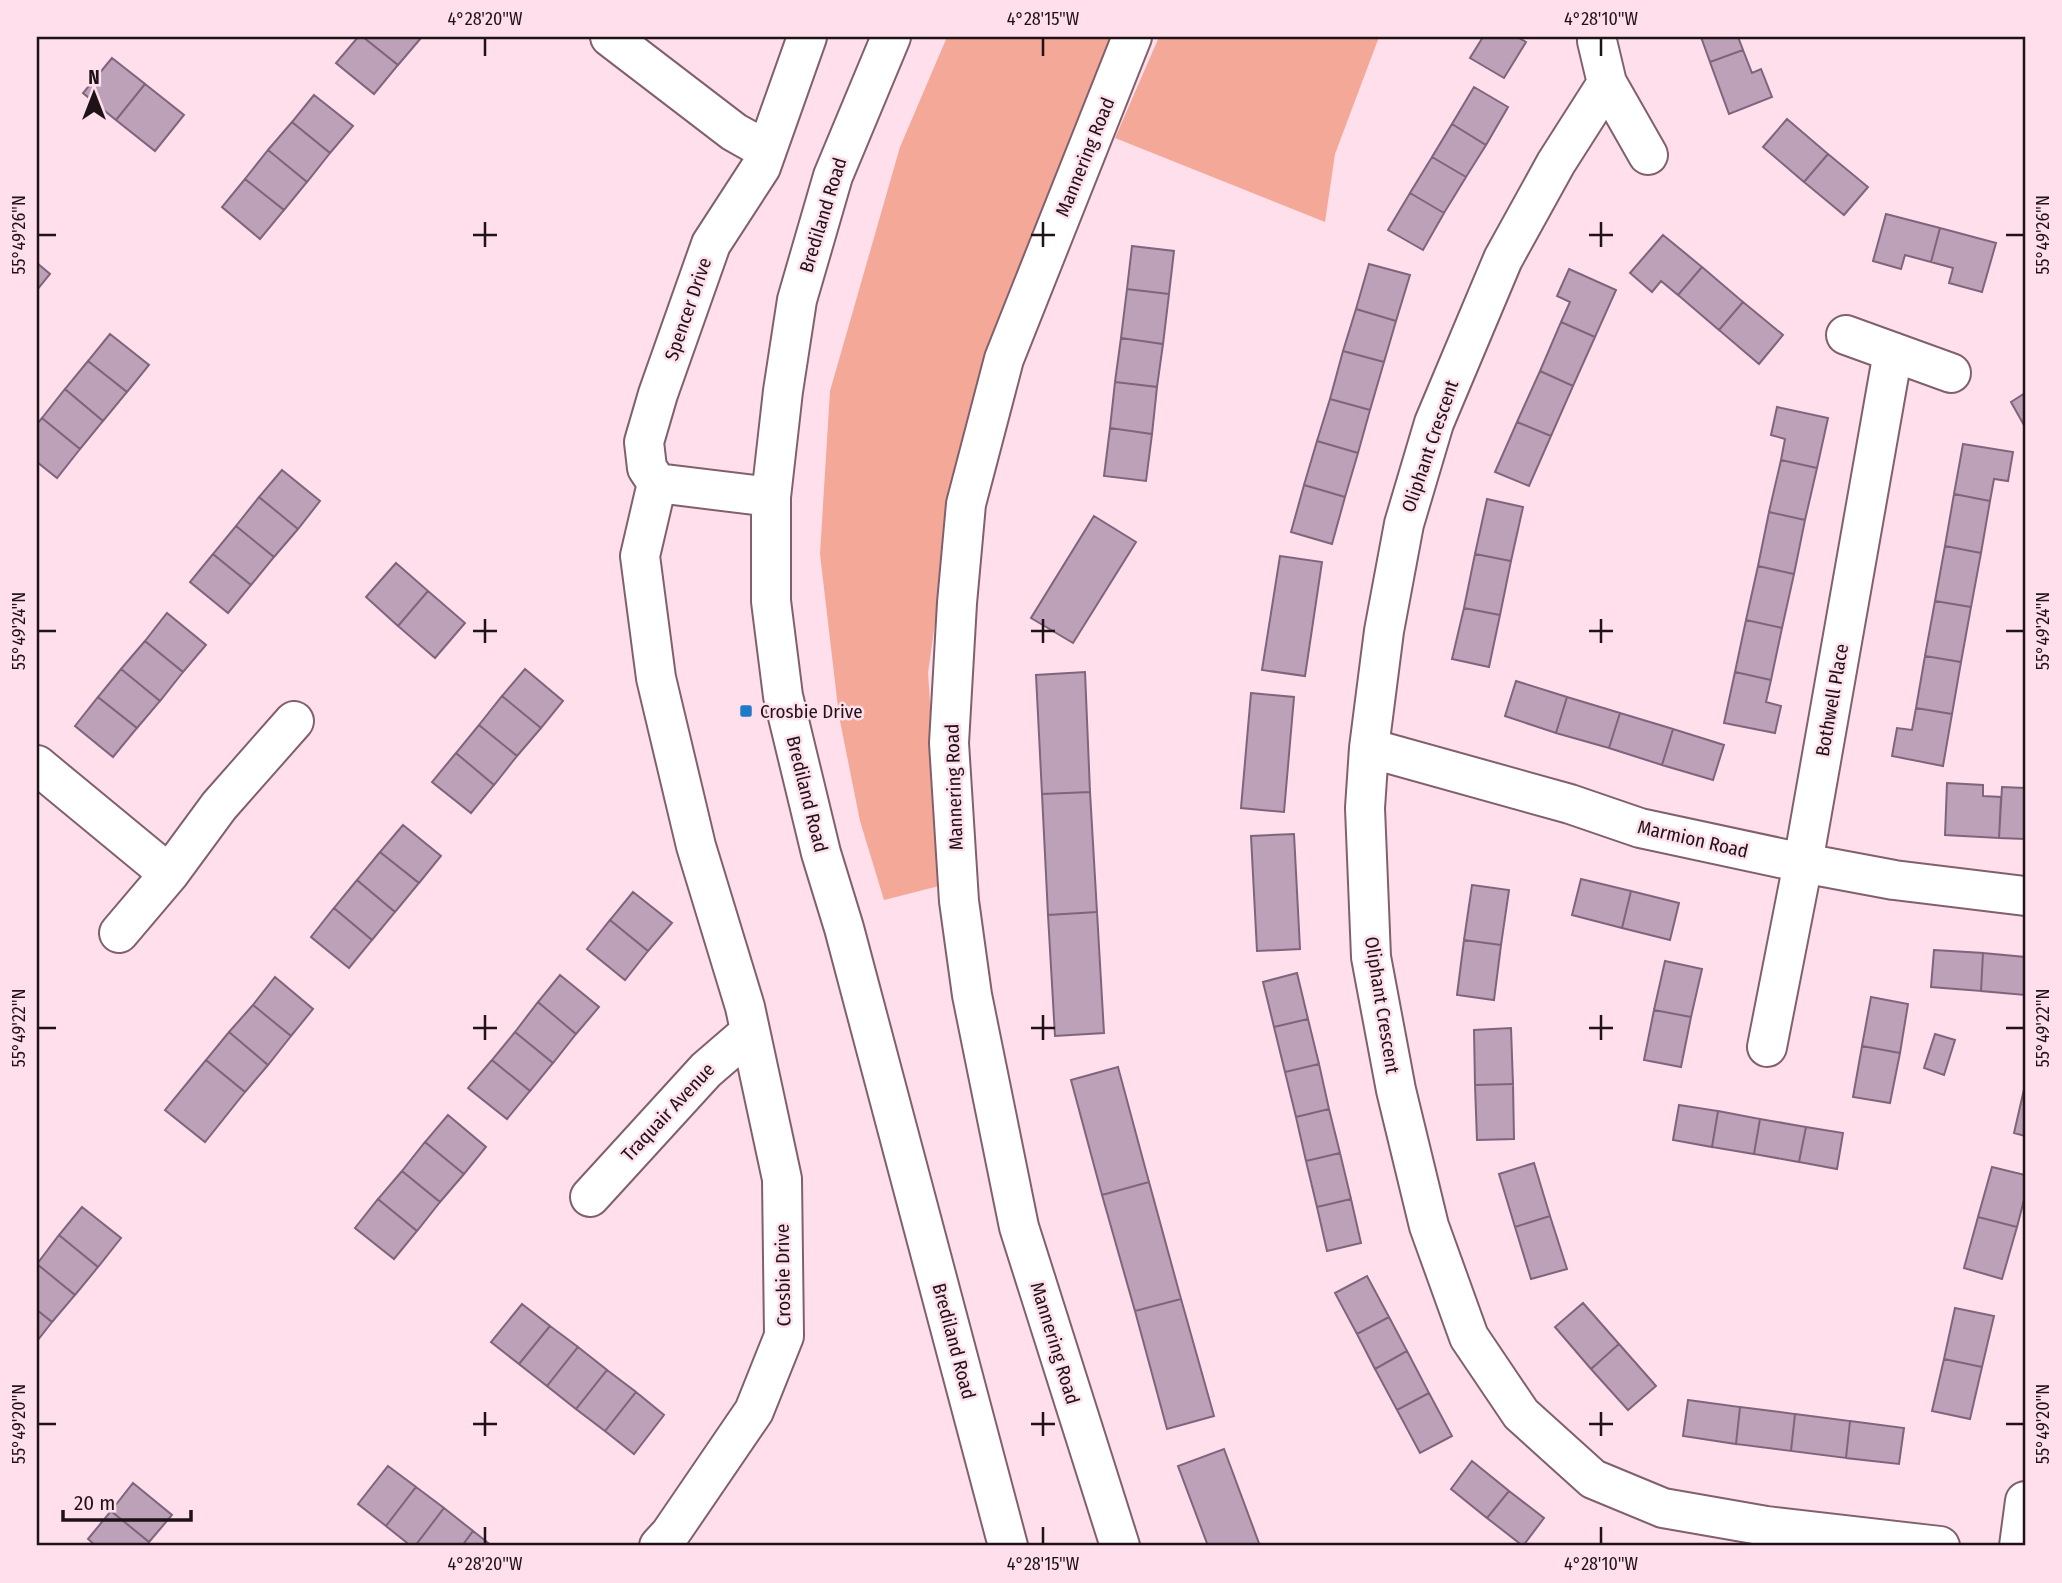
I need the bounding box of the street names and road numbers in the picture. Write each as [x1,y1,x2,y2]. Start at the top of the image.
street label: Mannering Road [1051,94,1119,220]
street label: Brediland Road [795,155,851,275]
street label: Spencer Drive [660,254,716,364]
street label: Oliphant Crescent [1397,376,1464,515]
street label: Bothwell Place [1811,642,1853,758]
street label: Mannering Road [940,723,968,851]
street label: Brediland Road [781,733,833,855]
street label: Marmion Road [1635,815,1751,863]
street label: Oliphant Crescent [1360,935,1404,1076]
street label: Traquair Avenue [617,1058,719,1166]
street label: Crosbie Drive [771,1224,795,1326]
street label: Mannering Road [1026,1279,1084,1407]
street label: Brediland Road [927,1280,981,1402]

